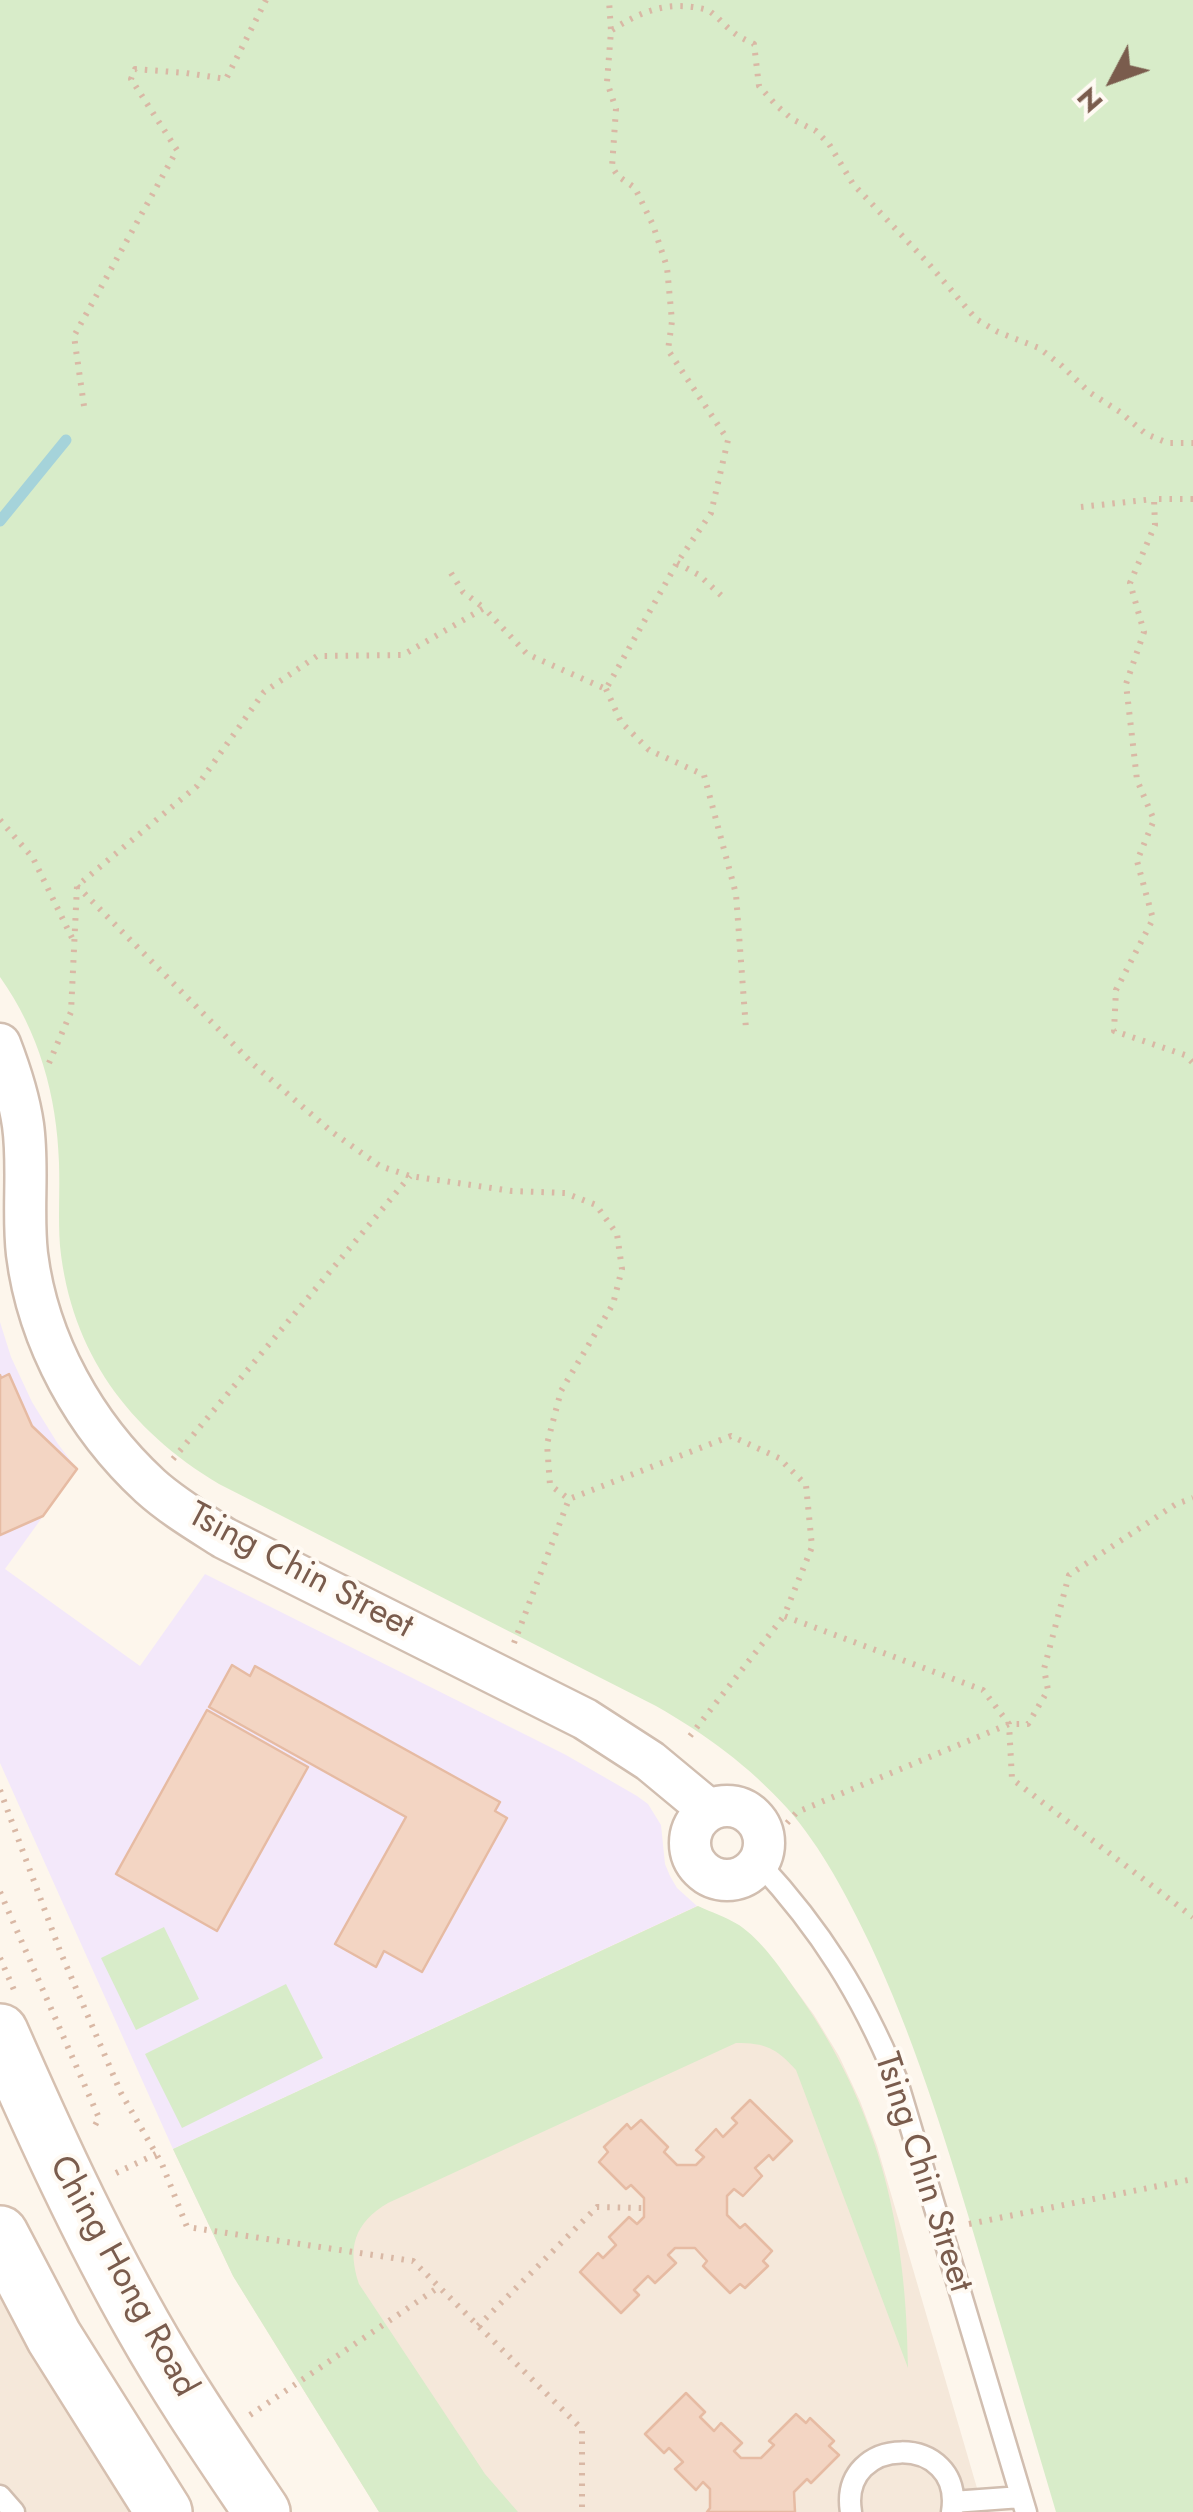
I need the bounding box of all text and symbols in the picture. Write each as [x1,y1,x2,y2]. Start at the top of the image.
north arrow [1063,30,1163,130]
text: N [1067,78,1113,122]
street label: Tsing Chin Street [180,1495,420,1649]
street label: Tsing Chin Street [864,2048,980,2298]
street label: Ching Hong Road [38,2149,206,2405]

